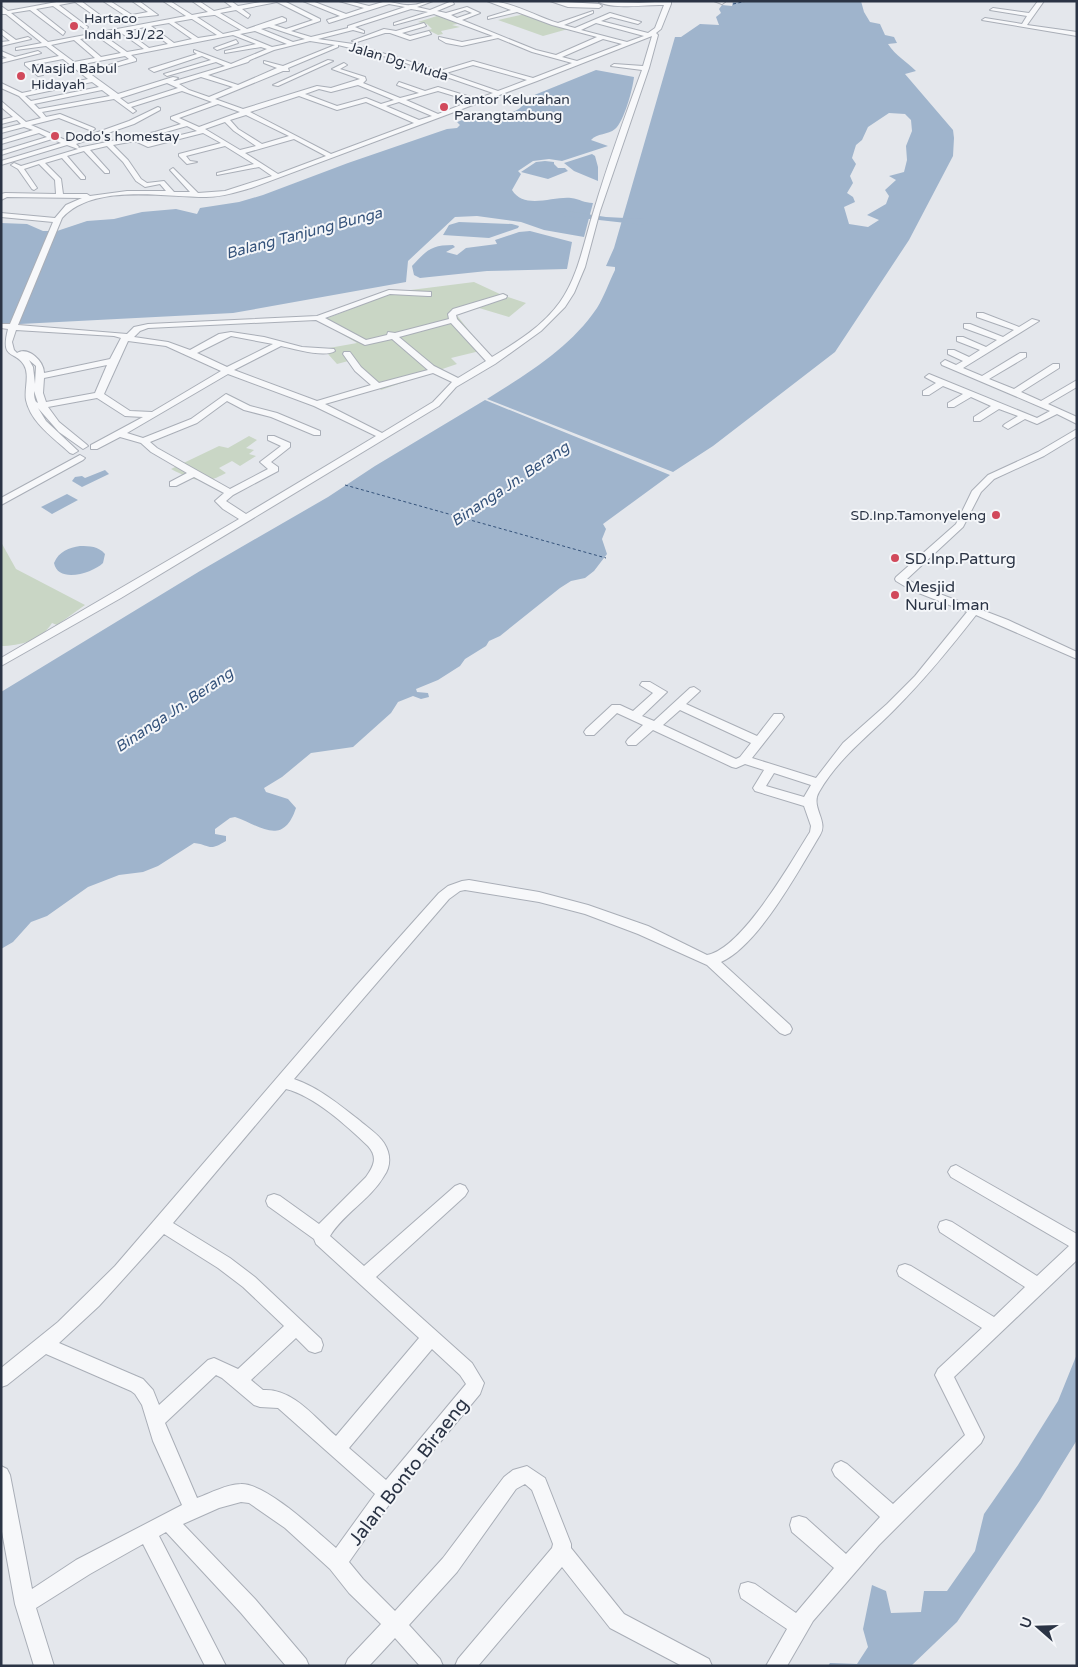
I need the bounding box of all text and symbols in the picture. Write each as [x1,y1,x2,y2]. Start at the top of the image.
place label: Hartaco Indah 3J/22 [84,10,164,43]
marker: Hartaco Indah 3J/22 [68,20,80,32]
street label: Jalan Dg. Muda [347,38,451,85]
place label: Masjid Babul Hidayah [31,60,117,93]
marker: Masjid Babul Hidayah [15,70,27,82]
place label: Kantor Kelurahan Parangtambung [454,91,570,124]
marker: Kantor Kelurahan Parangtambung [438,101,450,113]
place label: Dodo's homestay [65,128,180,145]
marker: Dodo's homestay [49,130,61,142]
water label: Balang Tanjung Bunga [224,203,385,263]
water label: Binanga Jn. Berang [448,437,574,530]
place label: SD.Inp.Tamonyeleng [850,507,986,524]
marker: SD.Inp.Tamonyeleng [990,509,1002,521]
place label: SD.Inp.Patturg [905,549,1016,569]
marker: SD.Inp.Patturg [889,552,901,564]
place label: Mesjid Nurul Iman [905,577,989,615]
marker: Mesjid Nurul Iman [889,589,901,601]
water label: Binanga Jn. Berang [112,663,238,756]
street label: Jalan Bonto Biraeng [344,1394,473,1550]
north arrow [1013,1602,1063,1652]
text: U [1016,1615,1036,1631]

